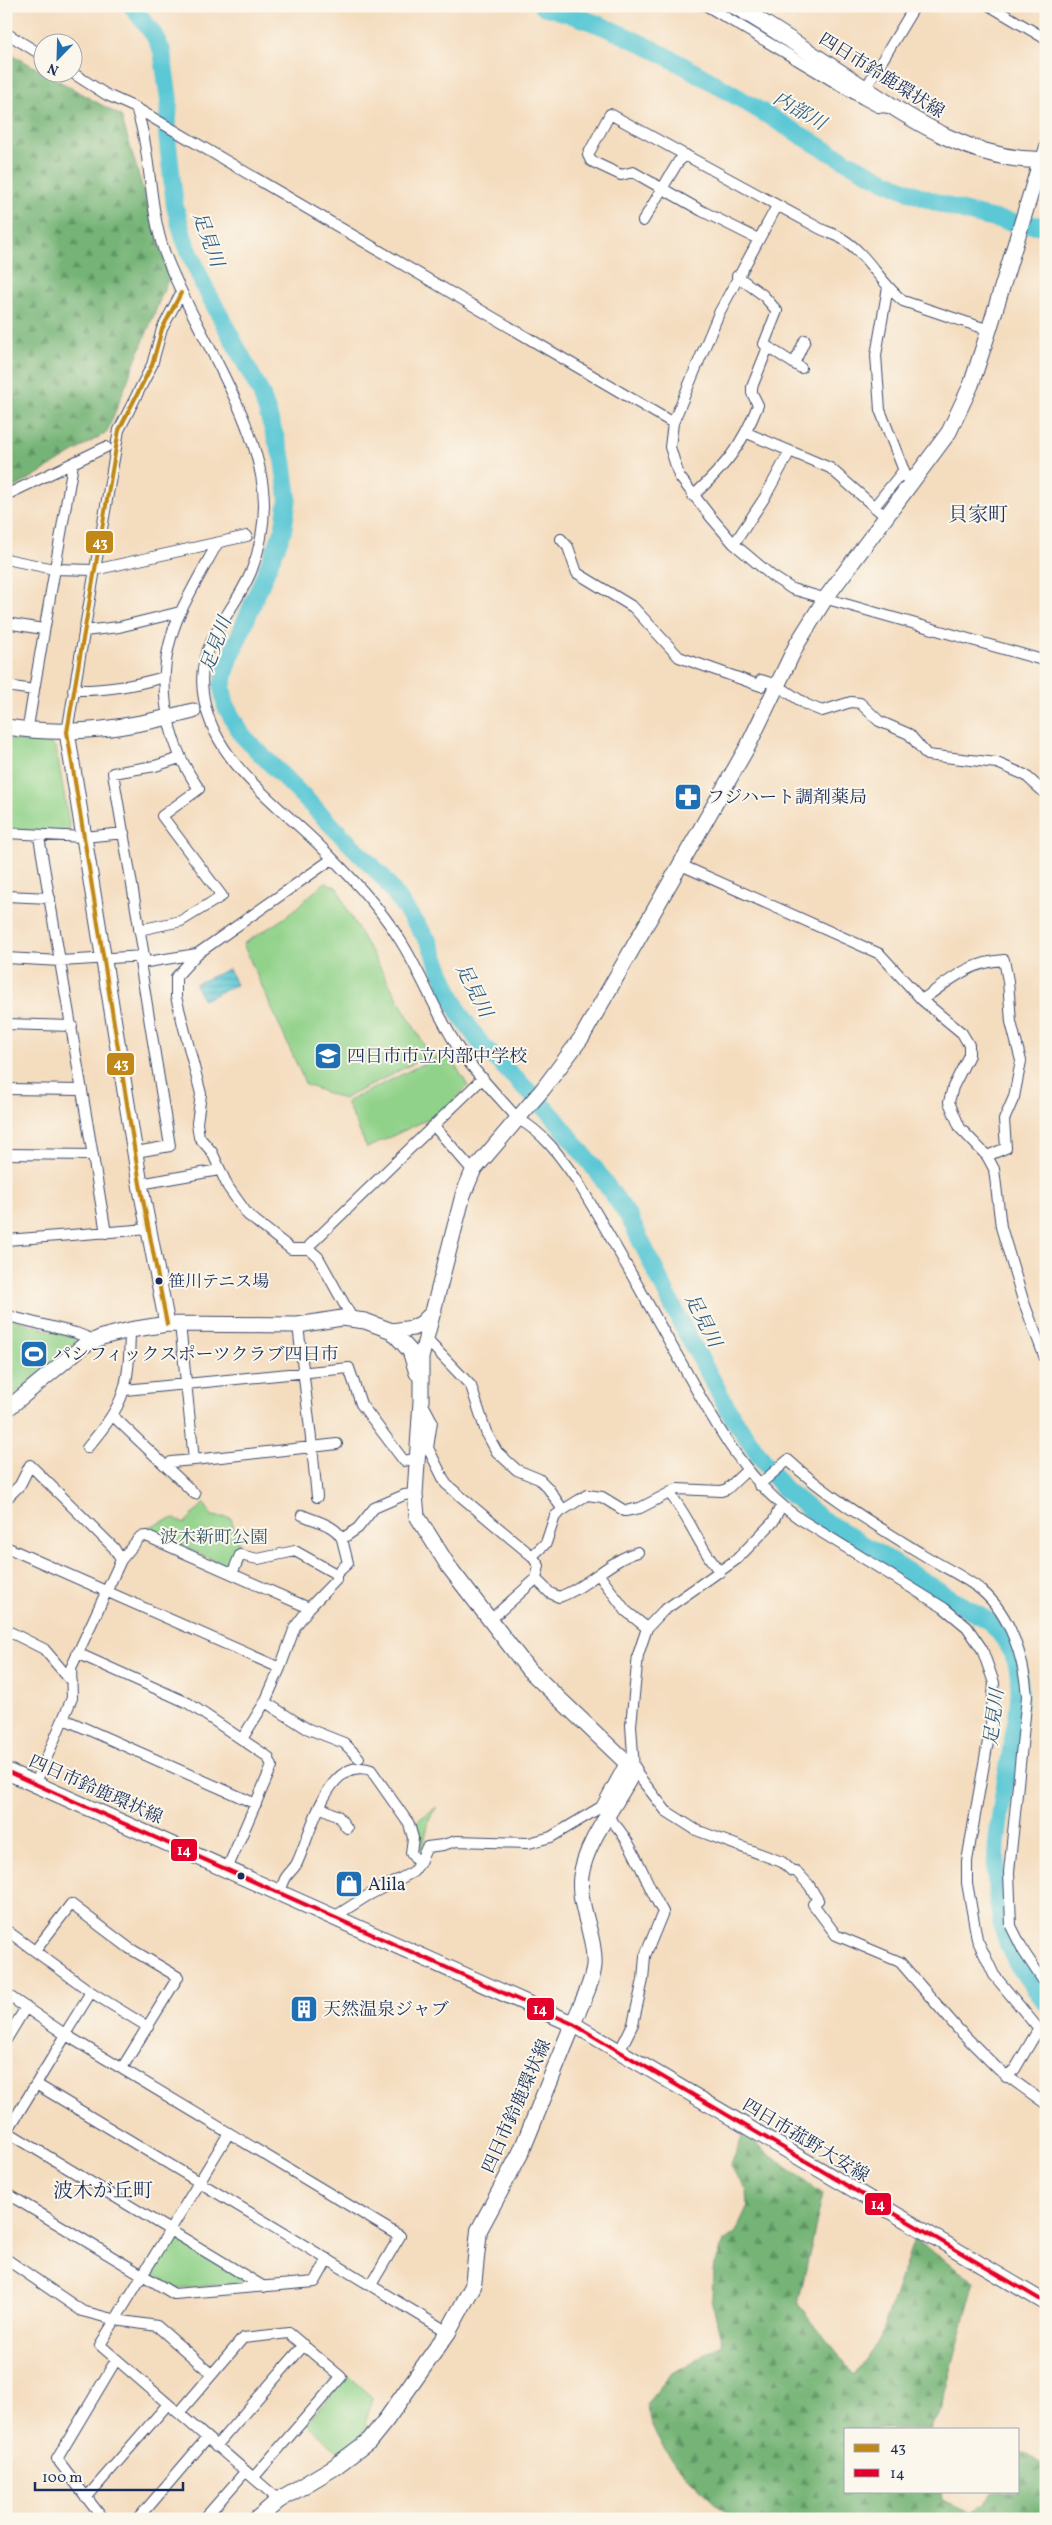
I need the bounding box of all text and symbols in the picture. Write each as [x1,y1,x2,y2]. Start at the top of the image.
street label: 四日市鈴鹿環状線 [814,28,949,125]
north arrow [32,32,82,82]
text: N [45,58,62,79]
water label: 内部川 [768,86,832,138]
water label: 足見川 [185,208,230,273]
district label: 貝家町 [948,502,1008,530]
line badge: 43 [85,530,114,554]
text: 43 [92,534,108,553]
water label: 足見川 [195,612,240,676]
pharmacy icon: フジハート調剤薬局 [673,782,703,812]
place label: フジハート調剤薬局 [707,786,867,811]
water label: 足見川 [449,960,499,1024]
school or university icon: 四日市市立内部中学校 [313,1041,343,1071]
place label: 四日市市立内部中学校 [347,1045,527,1070]
line badge: 43 [106,1052,135,1076]
text: 43 [113,1055,129,1074]
place label: 笹川テニス場 [168,1271,269,1294]
marker: 笹川テニス場 [154,1276,164,1286]
water label: 足見川 [678,1290,728,1354]
sports icon: パシフィックスポーツクラブ四日市 [19,1339,49,1369]
place label: パシフィックスポーツクラブ四日市 [53,1343,338,1368]
park label: 波木新町公園 [160,1526,268,1551]
water label: 足見川 [979,1685,1012,1747]
street label: 四日市鈴鹿環状線 [25,1750,166,1831]
line badge: 14 [170,1838,198,1862]
text: 14 [177,1842,192,1861]
shop icon: Alila [334,1869,364,1899]
unlabelled marker [236,1871,246,1881]
place label: Alila [368,1873,406,1898]
building icon: 天然温泉ジャブ [289,1994,319,2024]
line badge: 14 [526,1997,555,2021]
place label: 天然温泉ジャブ [323,1998,449,2023]
text: 14 [533,2001,548,2020]
street label: 四日市鈴鹿環状線 [477,2036,558,2177]
street label: 四日市菰野大安線 [737,2093,873,2189]
district label: 波木が丘町 [53,2178,153,2206]
line badge: 14 [864,2192,892,2216]
text: 14 [871,2196,886,2215]
legend [844,2428,1020,2492]
text: 43 [890,2438,906,2459]
scale bar [35,2460,182,2492]
text: 14 [890,2464,905,2485]
text: 100 m [42,2468,82,2489]

